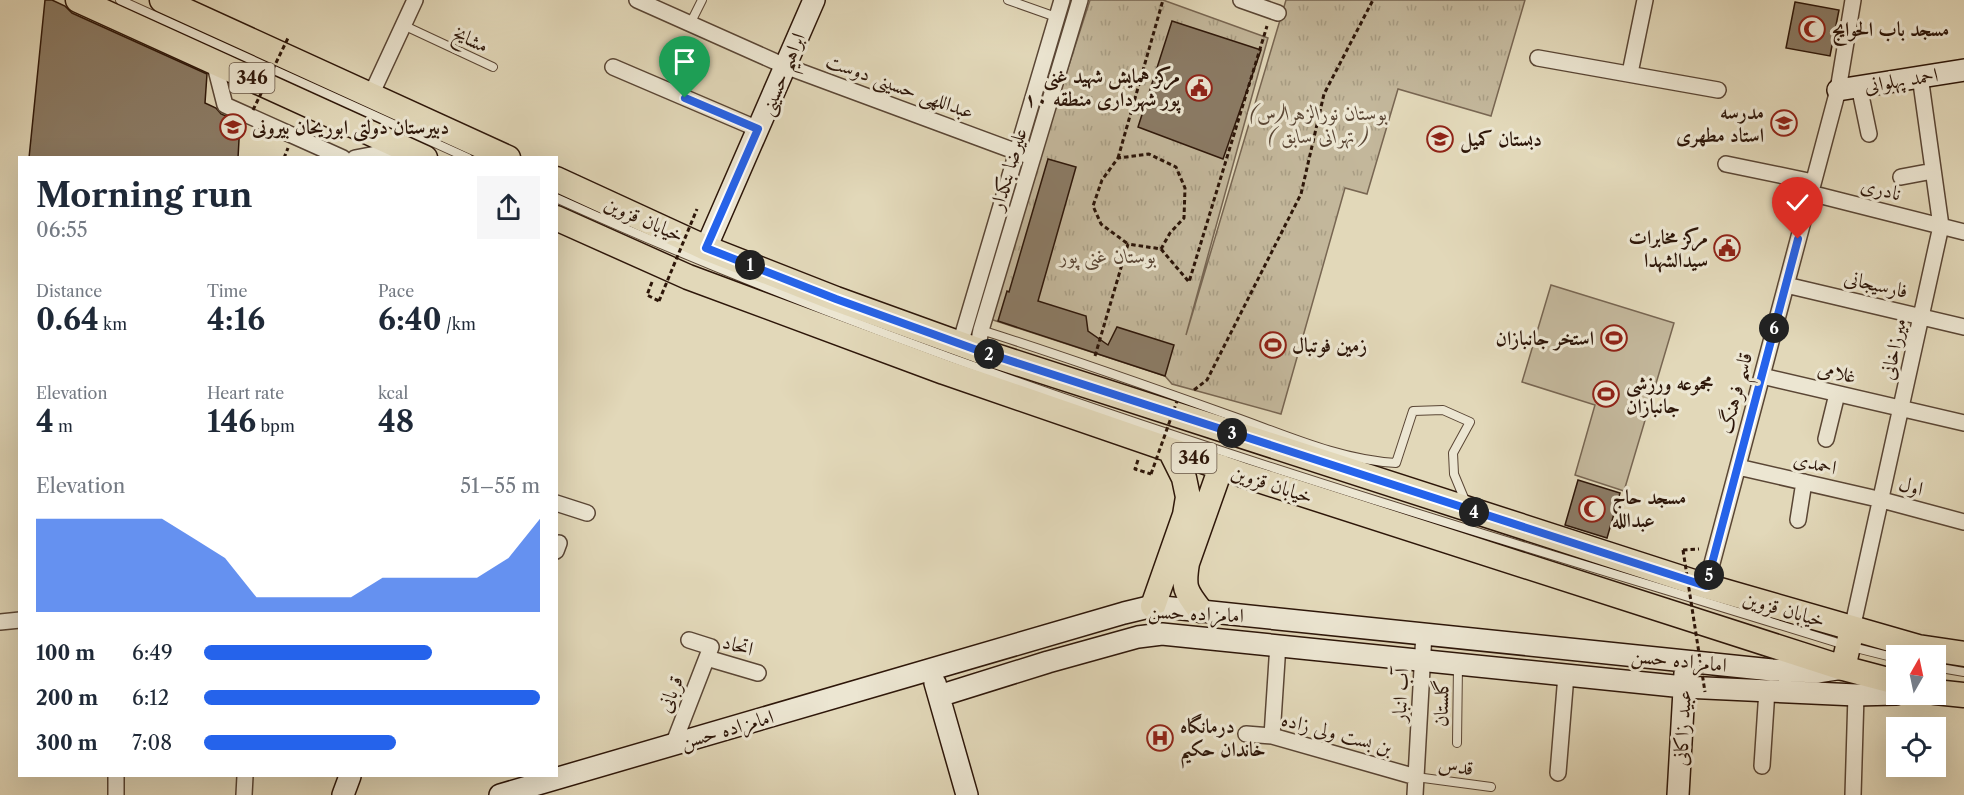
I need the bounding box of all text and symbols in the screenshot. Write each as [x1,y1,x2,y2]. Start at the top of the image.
mosque icon: مسجد باب الحوایج [1797,14,1827,44]
place label: مسجد باب الحوایج [1832,17,1949,46]
street label: مشایخ [447,20,493,62]
street label: ابراهیم حسینی [754,29,818,122]
pin [659,36,710,98]
icon: arrive [668,45,701,78]
street label: عبداللهی حسینی دوست [822,48,977,127]
street label: احمد پهلوانی [1862,62,1940,100]
road number: 346 [230,63,274,93]
place label: مرکز همایش شهید غنی پور شهرداری منطقه ۱۰ [1025,64,1181,114]
public building icon: مرکز همایش شهید غنی پور شهرداری منطقه ۱۰ [1184,73,1214,103]
place label: مدرسه استاد مطهری [1676,100,1764,148]
park label: بوستان نورالزهرا(س) ( تهرانی سابق ) [1249,101,1388,149]
school or university icon: مدرسه استاد مطهری [1769,108,1799,138]
school or university icon: دبیرستان دولتی ابوریحان بیرونی [218,112,248,142]
place label: دبیرستان دولتی ابوریحان بیرونی [251,115,449,142]
school or university icon: دبستان کمیل [1425,124,1455,154]
street label: علیرضا بنکدار [984,125,1032,215]
place label: دبستان کمیل [1460,127,1542,153]
street label: نادری [1858,172,1904,206]
text: Morning run [36,175,252,216]
button: share [477,176,540,239]
pin [1772,177,1823,239]
icon: check [1781,186,1814,219]
street label: خیابان قزوین [600,191,687,248]
text: 06:55 [36,218,88,242]
place label: مرکز مخابرات سیدالشهدا [1628,225,1708,273]
public building icon: مرکز مخابرات سیدالشهدا [1712,233,1742,263]
park label: بوستان غنی پور [1058,244,1157,271]
pin: 1 [735,250,765,280]
text: 1 [746,255,754,275]
street label: فارسیجانی [1842,265,1910,303]
text: Distance [36,281,102,301]
text: Time [207,281,247,301]
text: Pace [378,281,414,301]
text: 0.64 [36,301,99,338]
text: 4:16 [207,301,265,338]
text: 6:40 [378,301,442,338]
pin: 6 [1759,313,1789,343]
text: km [99,314,127,334]
text: /km [442,314,476,334]
street label: میرزاخانی [1875,316,1911,382]
text: 6 [1769,318,1779,338]
sports icon: استخر جانبازان [1599,323,1629,353]
place label: استخر جانبازان [1495,326,1594,351]
sports icon: زمین فوتبال [1258,330,1288,360]
place label: زمین فوتبال [1292,333,1367,358]
pin: 2 [974,339,1004,369]
text: 2 [984,344,994,364]
street label: قاسم فرهنگ [1712,349,1765,438]
street label: غلامی [1815,356,1859,388]
place label: مجموعه ورزشی جانبازان [1626,371,1713,418]
sports icon: مجموعه ورزشی جانبازان [1591,379,1621,409]
text: Elevation [36,383,107,403]
text: Heart rate [207,383,284,403]
text: kcal [378,383,408,403]
text: 4 [36,403,54,440]
text: 146 [207,403,256,440]
text: 48 [378,403,414,440]
text: m [54,416,73,436]
text: bpm [256,416,295,436]
pin: 3 [1217,418,1247,448]
text: 3 [1227,423,1237,443]
road number: 346 [1172,443,1216,473]
street label: احمدی [1791,446,1839,480]
street label: خیابان قزوین [1228,460,1316,509]
street label: اول [1896,471,1926,501]
text: Elevation [36,474,125,498]
text: 51–55 m [460,474,540,498]
place label: مسجد حاج عبدالله [1612,485,1686,532]
mosque icon: مسجد حاج عبدالله [1577,494,1607,524]
pin: 4 [1459,497,1489,527]
text: 4 [1469,502,1479,522]
pin: 5 [1694,560,1724,590]
text: 5 [1705,565,1713,585]
street label: خیابان قزوین [1740,586,1828,633]
street label: امامزاده حسن [1147,599,1245,629]
street label: اتحاد [720,629,756,661]
text: 100 m [36,641,95,665]
text: 6:49 [132,641,173,665]
street label: امامزاده حسن [1630,643,1728,679]
north arrow [1886,645,1946,705]
map controls [1886,645,1946,777]
street label: آب انبار [1387,665,1415,725]
street label: قربانی [652,672,689,716]
street label: گلستان [1429,679,1453,727]
text: 200 m [36,686,98,710]
text: 6:12 [132,686,169,710]
street label: عبید زاکانی [1668,689,1696,767]
street label: امامزاده حسن [678,704,777,756]
street label: بن بست ولی زاده [1279,707,1395,759]
place label: درمانگاه خاندان حکیم [1180,713,1266,769]
button: locate [1886,717,1946,777]
hospital icon: درمانگاه خاندان حکیم [1145,723,1175,753]
text: 300 m [36,731,98,755]
text: 7:08 [132,731,172,755]
street label: قدس [1437,752,1475,780]

